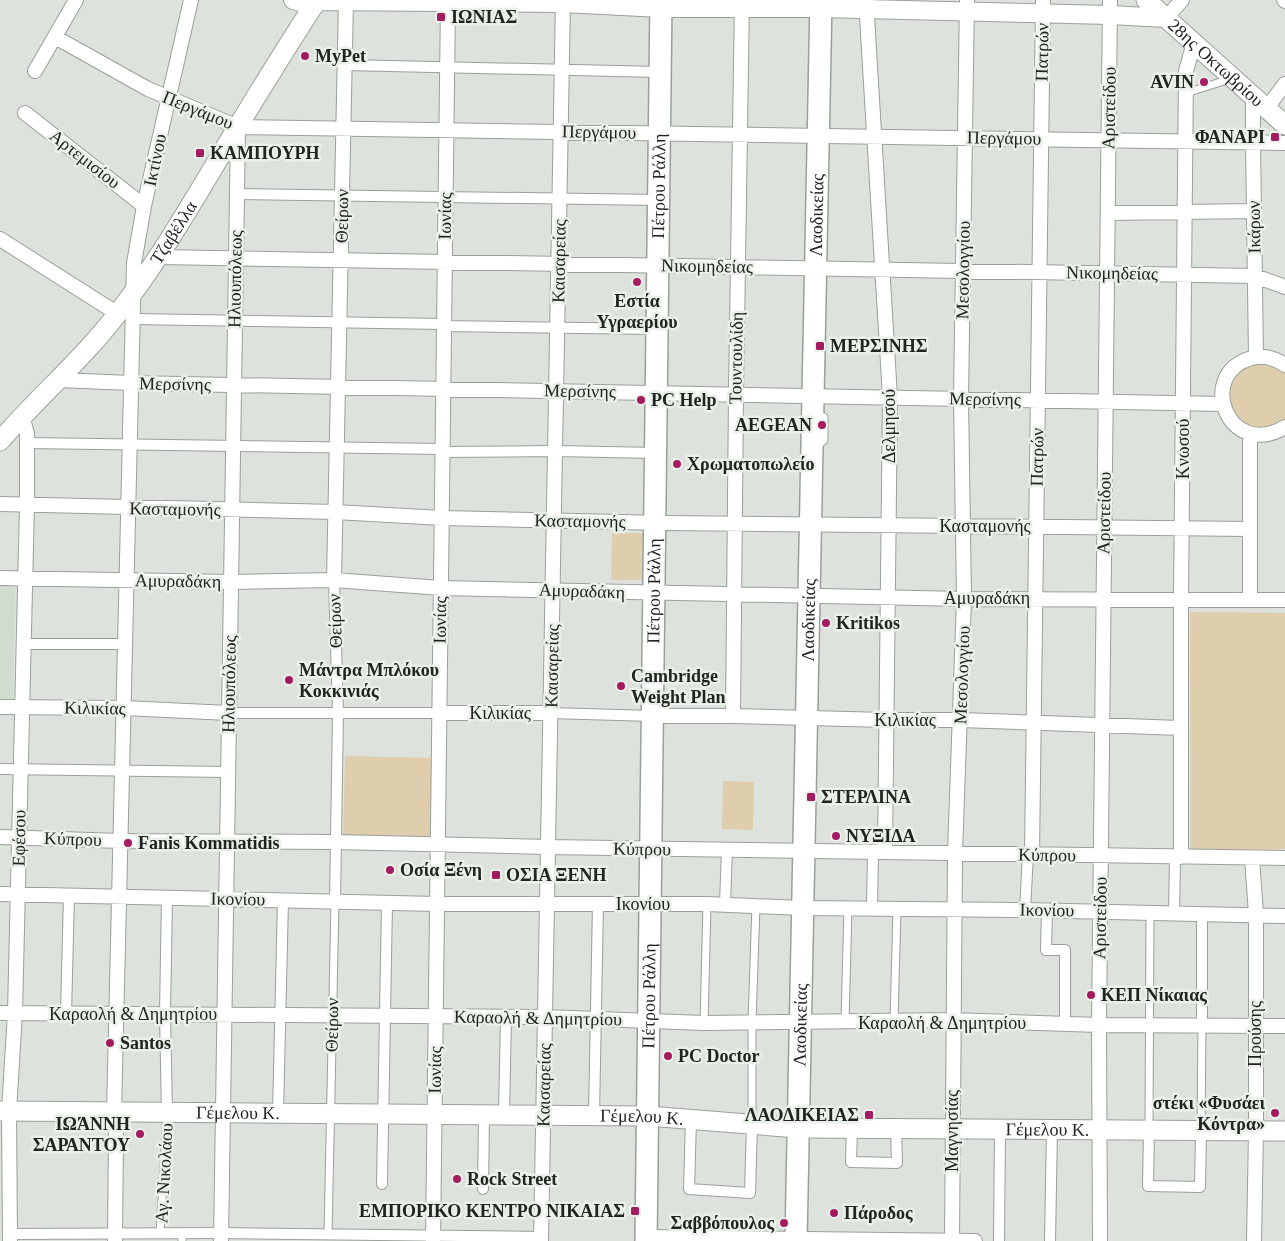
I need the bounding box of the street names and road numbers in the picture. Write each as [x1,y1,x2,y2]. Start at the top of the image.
street label: 28ης Οκτωβρίου [1164,15,1268,111]
street label: Πατρών [1031,23,1053,81]
street label: Αριστείδου [1098,66,1120,149]
street label: Περγάμου [160,87,236,133]
street label: Περγάμου [562,121,636,143]
street label: Αρτεμισίου [46,125,124,193]
street label: Περγάμου [967,127,1041,149]
street label: Ικτίνου [140,132,170,188]
street label: Πέτρου Ράλλη [648,133,669,239]
street label: Λαοδικείας [806,174,827,257]
street label: Θείρων [332,189,352,243]
street label: Ιωνίας [435,192,455,240]
street label: Τζαβέλλα [146,197,201,268]
street label: Ικάρων [1244,200,1264,254]
street label: Καισαρείας [548,219,570,303]
street label: Μεσολογγίου [952,220,974,320]
street label: Ηλιουπόλεως [224,230,246,328]
street label: Νικομηδείας [661,255,753,277]
street label: Νικομηδείας [1066,262,1158,284]
street label: Τουντουλίδη [725,312,747,404]
street label: Μερσίνης [139,373,211,395]
street label: Μερσίνης [544,380,616,402]
street label: Μερσίνης [949,388,1021,410]
street label: Δελμησού [879,389,899,463]
street label: Κνωσού [1173,419,1193,479]
street label: Πατρών [1026,428,1048,486]
street label: Αριστείδου [1093,471,1115,554]
street label: Κασταμονής [129,498,221,520]
street label: Κασταμονής [534,510,626,532]
street label: Κασταμονής [939,516,1031,536]
street label: Πέτρου Ράλλη [643,538,664,644]
street label: Αμυραδάκη [135,570,221,592]
street label: Λαοδικείας [798,578,819,662]
street label: Αμυραδάκη [538,579,626,603]
street label: Αμυραδάκη [944,588,1030,608]
street label: Θείρων [324,593,346,649]
street label: Ιωνίας [430,596,450,644]
street label: Καισαρείας [541,624,563,708]
street label: Μεσολογγίου [950,625,974,725]
street label: Ηλιουπόλεως [218,635,240,733]
street label: Κιλικίας [64,697,126,719]
street label: Κιλικίας [469,703,531,723]
street label: Κιλικίας [874,710,936,730]
street label: Εφέσου [9,809,29,866]
street label: Κύπρου [44,828,102,850]
street label: Κύπρου [613,838,671,860]
street label: Κύπρου [1018,844,1076,866]
street label: Αριστείδου [1089,876,1111,959]
street label: Ικονίου [211,889,266,909]
street label: Ικονίου [616,894,670,914]
street label: Ικονίου [1020,900,1075,920]
street label: Πέτρου Ράλλη [638,943,660,1049]
street label: Λαοδικείας [790,983,811,1067]
street label: Θείρων [322,998,342,1052]
street label: Προύσης [1245,1001,1265,1067]
street label: Καραολή & Δημητρίου [49,1004,217,1024]
street label: Καραολή & Δημητρίου [454,1007,622,1029]
street label: Καραολή & Δημητρίου [858,1013,1026,1033]
street label: Καισαρείας [533,1043,555,1127]
street label: Ιωνίας [425,1046,445,1094]
street label: Μαγνησίας [942,1090,962,1172]
street label: Γέμελου Κ. [196,1103,280,1123]
street label: Γέμελου Κ. [600,1106,685,1129]
street label: Γέμελου Κ. [1006,1119,1089,1140]
street label: Αγ. Νικολάου [151,1122,177,1224]

